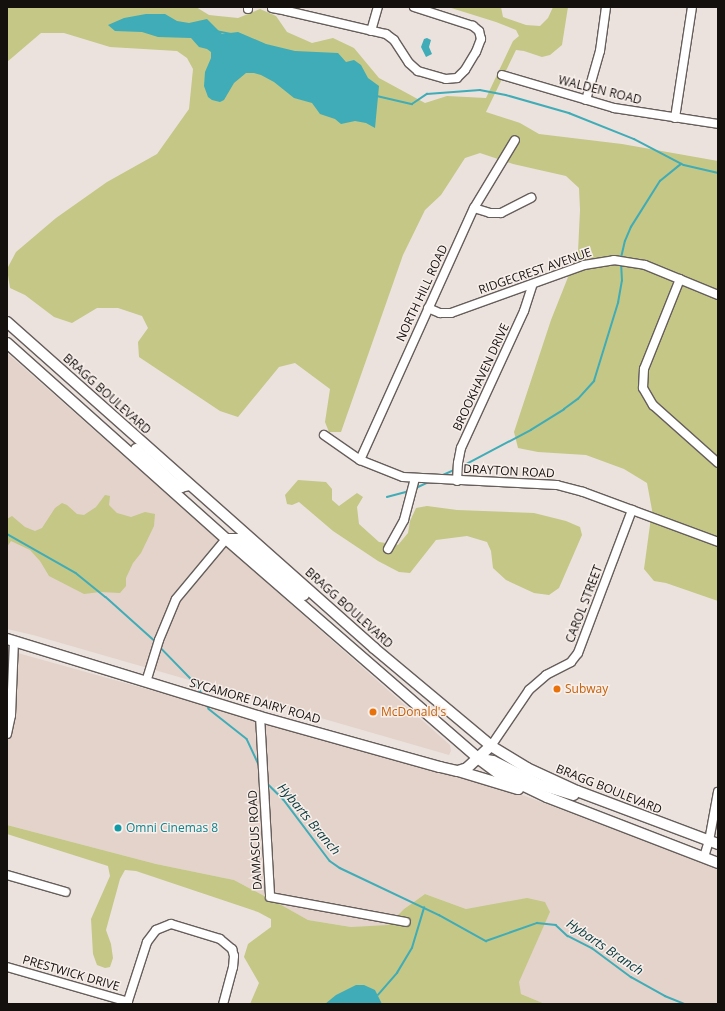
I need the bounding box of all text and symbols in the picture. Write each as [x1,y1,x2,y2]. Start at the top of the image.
street label: WALDEN ROAD [557,73,643,107]
street label: NORTH HILL ROAD [393,242,451,344]
street label: RIDGECREST AVENUE [477,245,593,297]
street label: BROOKHAVEN DRIVE [450,321,512,433]
street label: BRAGG BOULEVARD [60,351,154,437]
street label: DRAYTON ROAD [463,461,555,481]
street label: CAROL STREET [563,563,605,645]
street label: BRAGG BOULEVARD [302,565,396,651]
street label: SYCAMORE DAIRY ROAD [188,675,322,727]
place label: Subway [565,682,608,696]
marker: Subway [552,684,562,694]
place label: McDonald's [381,705,446,719]
marker: McDonald's [368,707,378,717]
street label: BRAGG BOULEVARD [554,761,664,817]
water label: Hybarts Branch [274,780,344,858]
street label: DAMASCUS ROAD [245,790,265,890]
place label: Omni Cinemas 8 [126,821,218,835]
marker: Omni Cinemas 8 [113,823,123,833]
water label: Hybarts Branch [564,916,646,978]
street label: PRESTWICK DRIVE [21,952,121,994]

